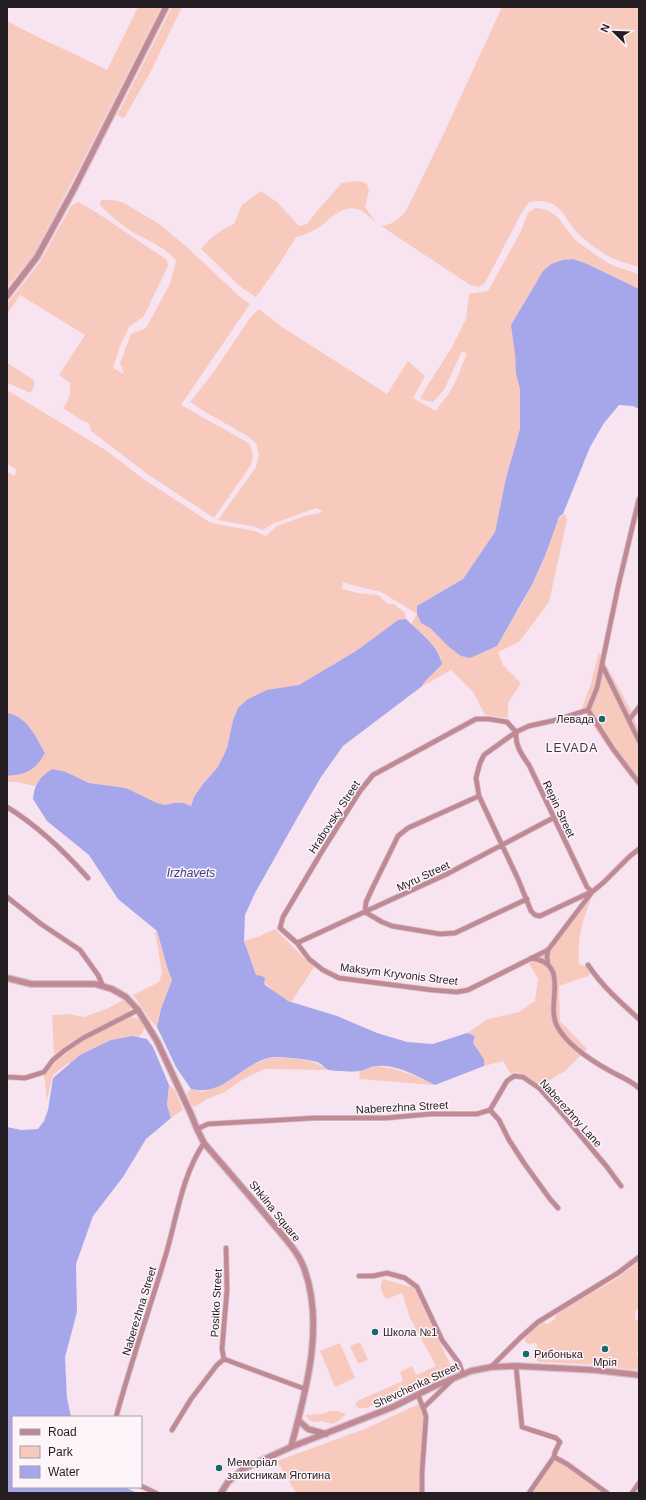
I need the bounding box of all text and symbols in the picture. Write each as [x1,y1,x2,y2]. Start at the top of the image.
north arrow [594,12,634,52]
text: N [598,22,612,34]
place label: Левада [556,713,595,725]
marker: Левада [597,714,607,724]
district label: LEVADA [546,741,598,755]
street label: Hrabovsky Street [306,778,362,856]
street label: Repin Street [541,779,577,839]
street label: Myru Street [395,859,451,893]
water label: Irzhavets [167,866,215,880]
street label: Maksym Kryvonis Street [339,961,459,987]
street label: Naberezhny Lane [537,1077,605,1149]
street label: Naberezhna Street [356,1099,448,1115]
street label: Shkilna Square [247,1178,303,1244]
street label: Naberezhna Street [120,1265,158,1357]
street label: Positko Street [208,1268,224,1338]
place label: Школа №1 [383,1326,437,1338]
marker: Школа №1 [370,1327,380,1337]
marker: Мрія [600,1344,610,1354]
place label: Рибонька [534,1348,584,1360]
marker: Рибонька [521,1349,531,1359]
place label: Мрія [593,1356,617,1368]
street label: Shevchenka Street [371,1360,461,1410]
legend [12,1416,142,1488]
text: Road [48,1425,77,1439]
text: Park [48,1445,74,1459]
place label: Меморіал захисникам Яготина [227,1456,331,1481]
marker: Меморіал захисникам Яготина [214,1463,224,1473]
text: Water [48,1465,80,1479]

